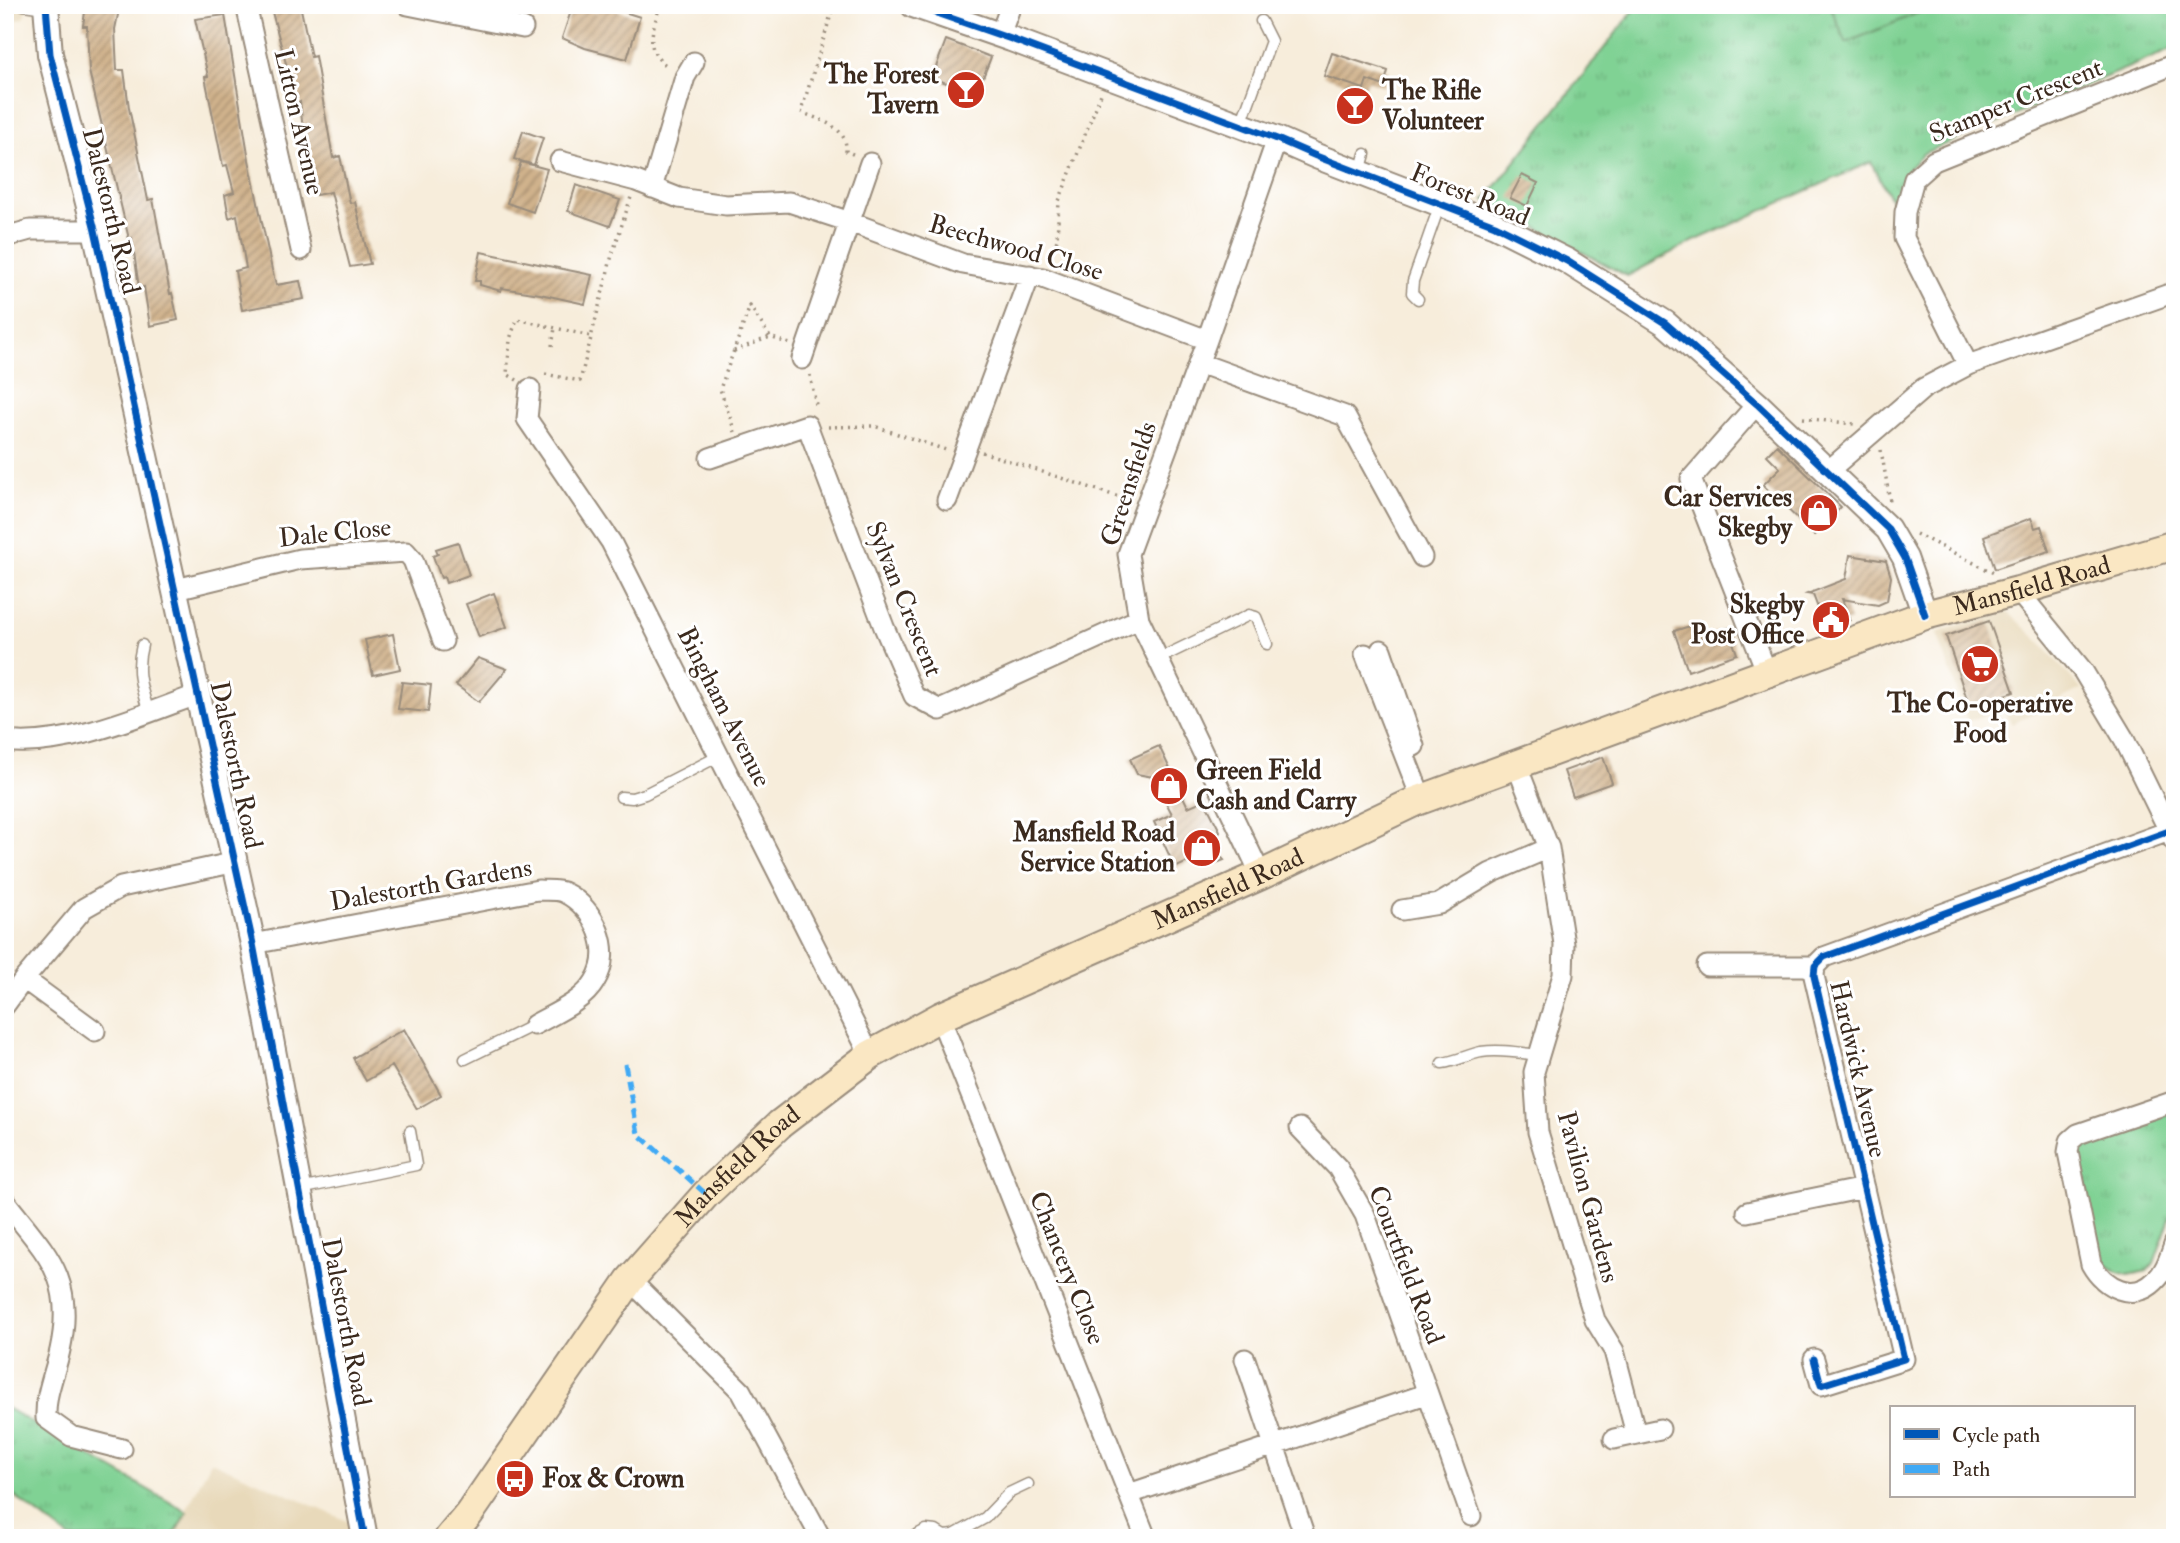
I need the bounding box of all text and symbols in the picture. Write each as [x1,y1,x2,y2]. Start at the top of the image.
street label: Litton Avenue [267,46,331,198]
street label: Stamper Crescent [1925,52,2108,151]
place label: The Forest Tavern [823,59,940,121]
bar icon: The Forest Tavern [945,69,987,111]
place label: The Rifle Volunteer [1381,75,1484,137]
bar icon: The Rifle Volunteer [1334,85,1376,127]
street label: Dalestorth Road [75,124,147,298]
street label: Forest Road [1406,157,1535,233]
street label: Beechwood Close [925,208,1107,288]
street label: Greensfields [1094,418,1164,550]
place label: Car Services Skegby [1664,482,1794,545]
shop icon: Car Services Skegby [1798,492,1840,534]
street label: Dale Close [277,511,393,555]
street label: Sylvan Crescent [858,517,950,681]
street label: Mansfield Road [1949,549,2114,623]
place label: Skegby Post Office [1691,589,1806,651]
public building icon: Skegby Post Office [1810,599,1852,641]
street label: Bingham Avenue [670,622,778,792]
supermarket icon: The Co-operative Food [1959,643,2001,685]
street label: Dalestorth Road [203,678,269,852]
place label: The Co-operative Food [1886,688,2073,750]
place label: Green Field Cash and Carry [1196,755,1358,818]
shop icon: Green Field Cash and Carry [1148,765,1190,807]
place label: Mansfield Road Service Station [1012,817,1176,879]
shop icon: Mansfield Road Service Station [1181,827,1223,869]
street label: Mansfield Road [1147,841,1309,937]
street label: Dalestorth Gardens [328,851,534,918]
street label: Hardwick Avenue [1822,977,1894,1161]
street label: Mansfield Road [668,1098,807,1234]
street label: Pavilion Gardens [1550,1108,1626,1286]
street label: Courtfield Road [1361,1181,1451,1349]
street label: Chancery Close [1022,1187,1112,1349]
street label: Dalestorth Road [314,1235,378,1409]
legend [1890,1406,2134,1498]
text: Cycle path [1952,1422,2040,1449]
text: Path [1952,1456,1990,1483]
bus stop icon: Fox & Crown [494,1458,536,1500]
place label: Fox & Crown [542,1463,685,1495]

